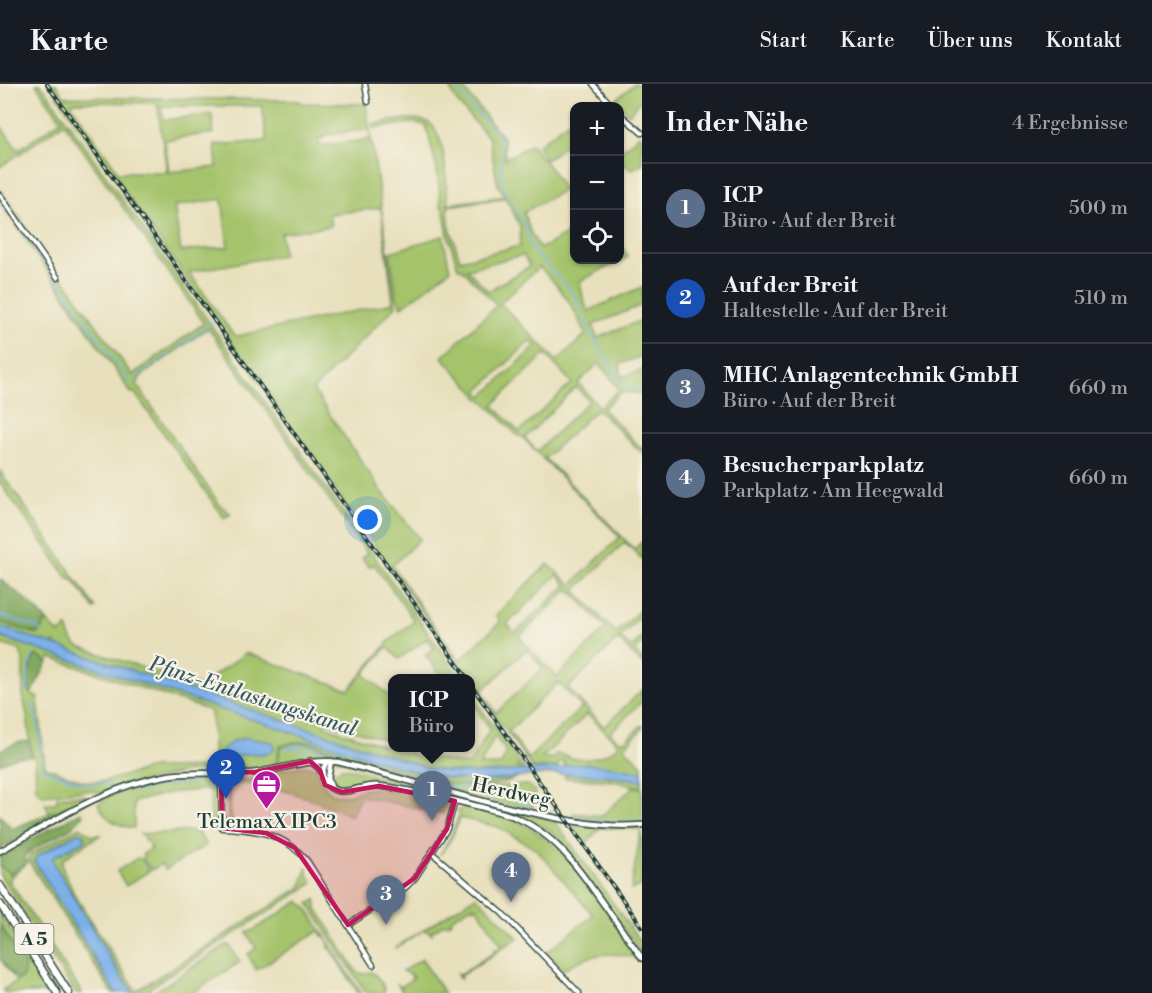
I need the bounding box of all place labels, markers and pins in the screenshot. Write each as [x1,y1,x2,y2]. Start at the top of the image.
pin: 2 [206,750,246,799]
office icon: TelemaxX IPC3 [251,768,283,810]
pin: 1 [412,772,452,821]
place label: TelemaxX IPC3 [197,810,337,835]
pin: 4 [492,852,530,902]
pin: 3 [366,876,406,925]

